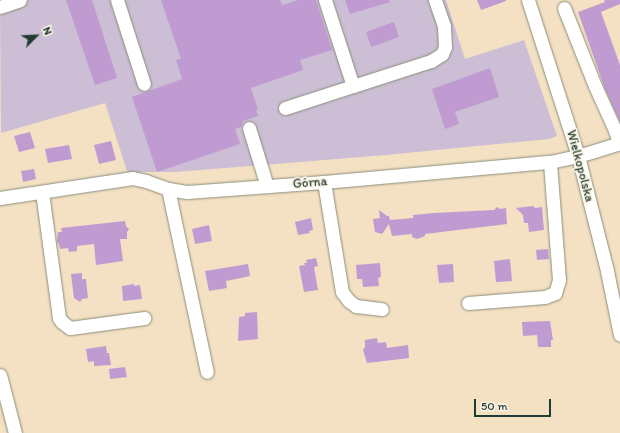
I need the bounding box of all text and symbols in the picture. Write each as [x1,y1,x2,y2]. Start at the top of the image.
north arrow [16,16,56,56]
text: N [40,25,55,37]
street label: Wielkopolska [563,128,597,204]
street label: Górna [292,174,328,192]
scale bar [476,391,553,417]
text: 50 m [481,399,507,413]

